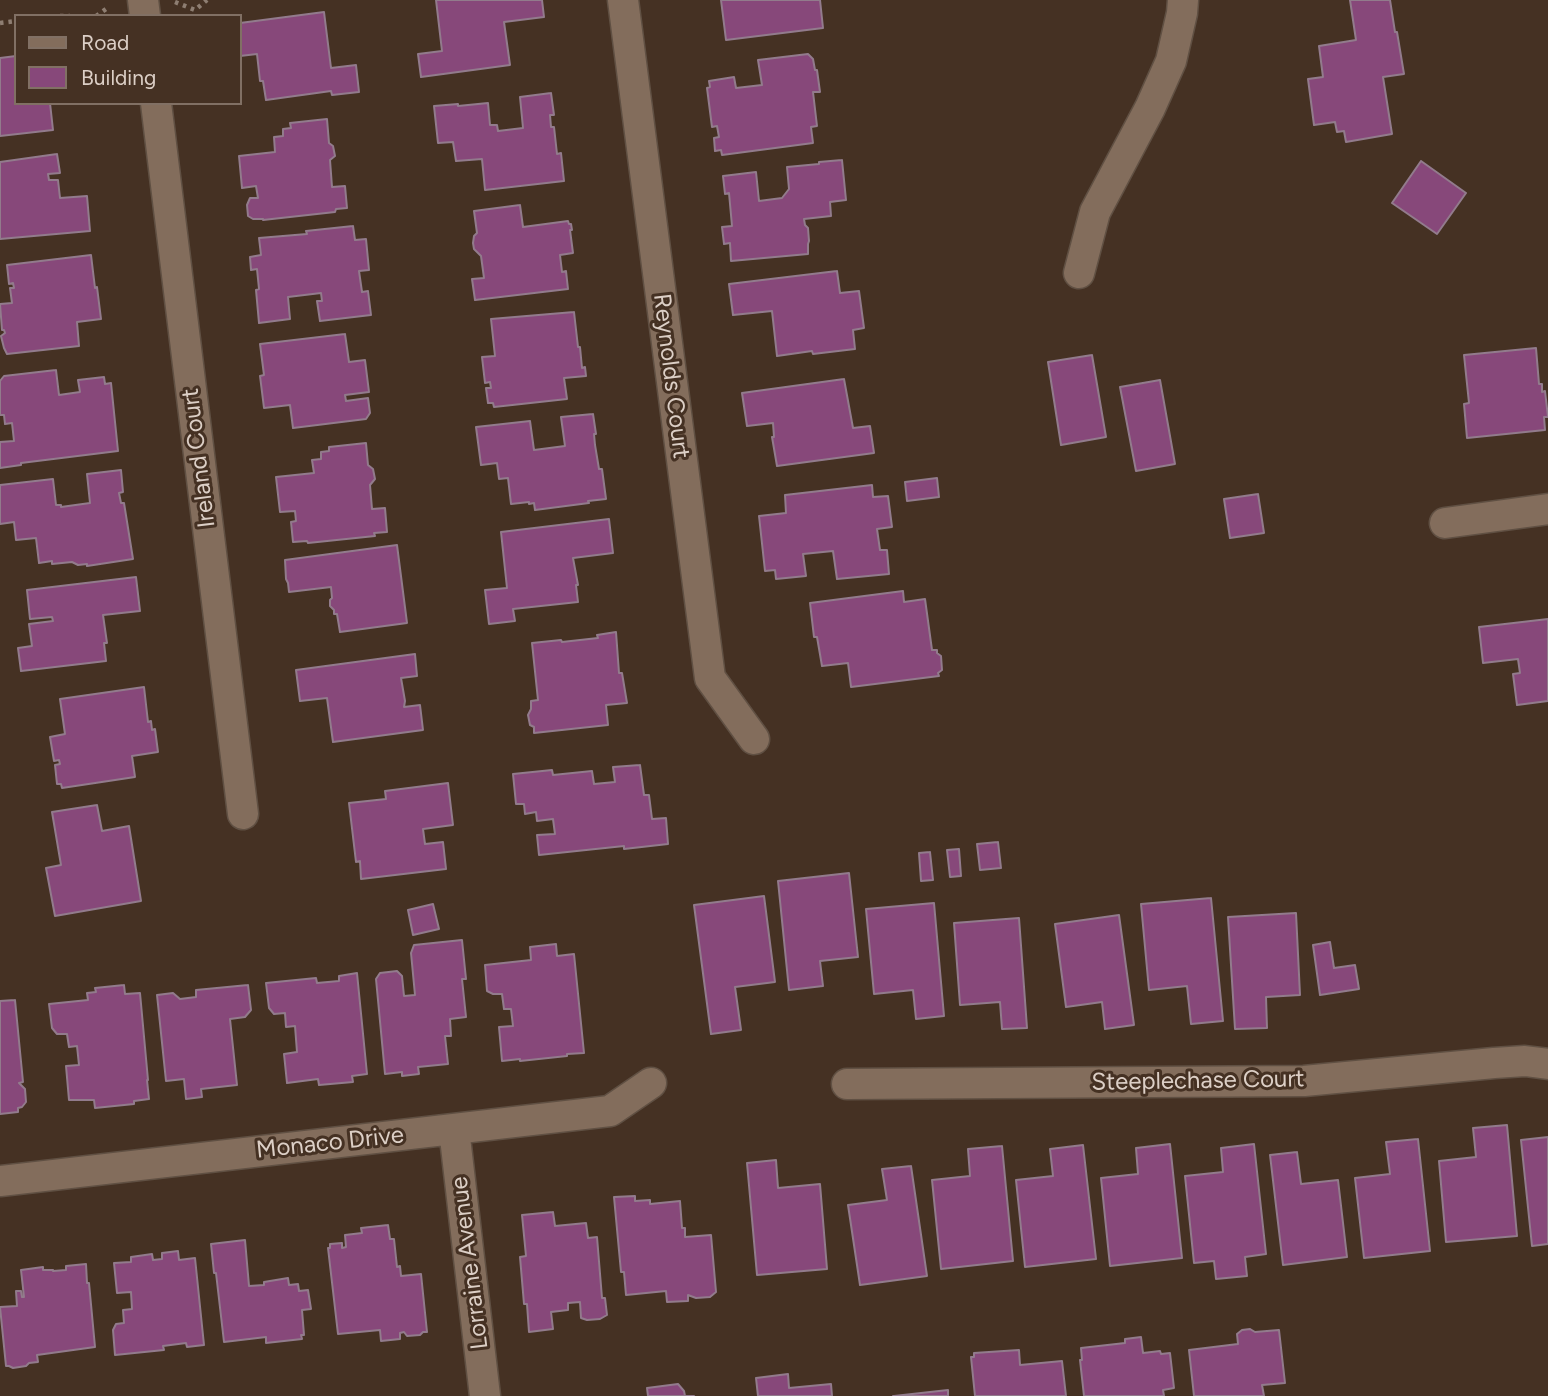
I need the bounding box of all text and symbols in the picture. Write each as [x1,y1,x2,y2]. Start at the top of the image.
legend [14,14,242,105]
text: Road [81,30,129,55]
text: Building [81,65,156,90]
street label: Reynolds Court [647,292,695,460]
street label: Ireland Court [176,387,222,529]
street label: Steeplechase Court [1091,1065,1305,1097]
street label: Monaco Drive [255,1121,405,1165]
street label: Lorraine Avenue [445,1175,495,1351]

